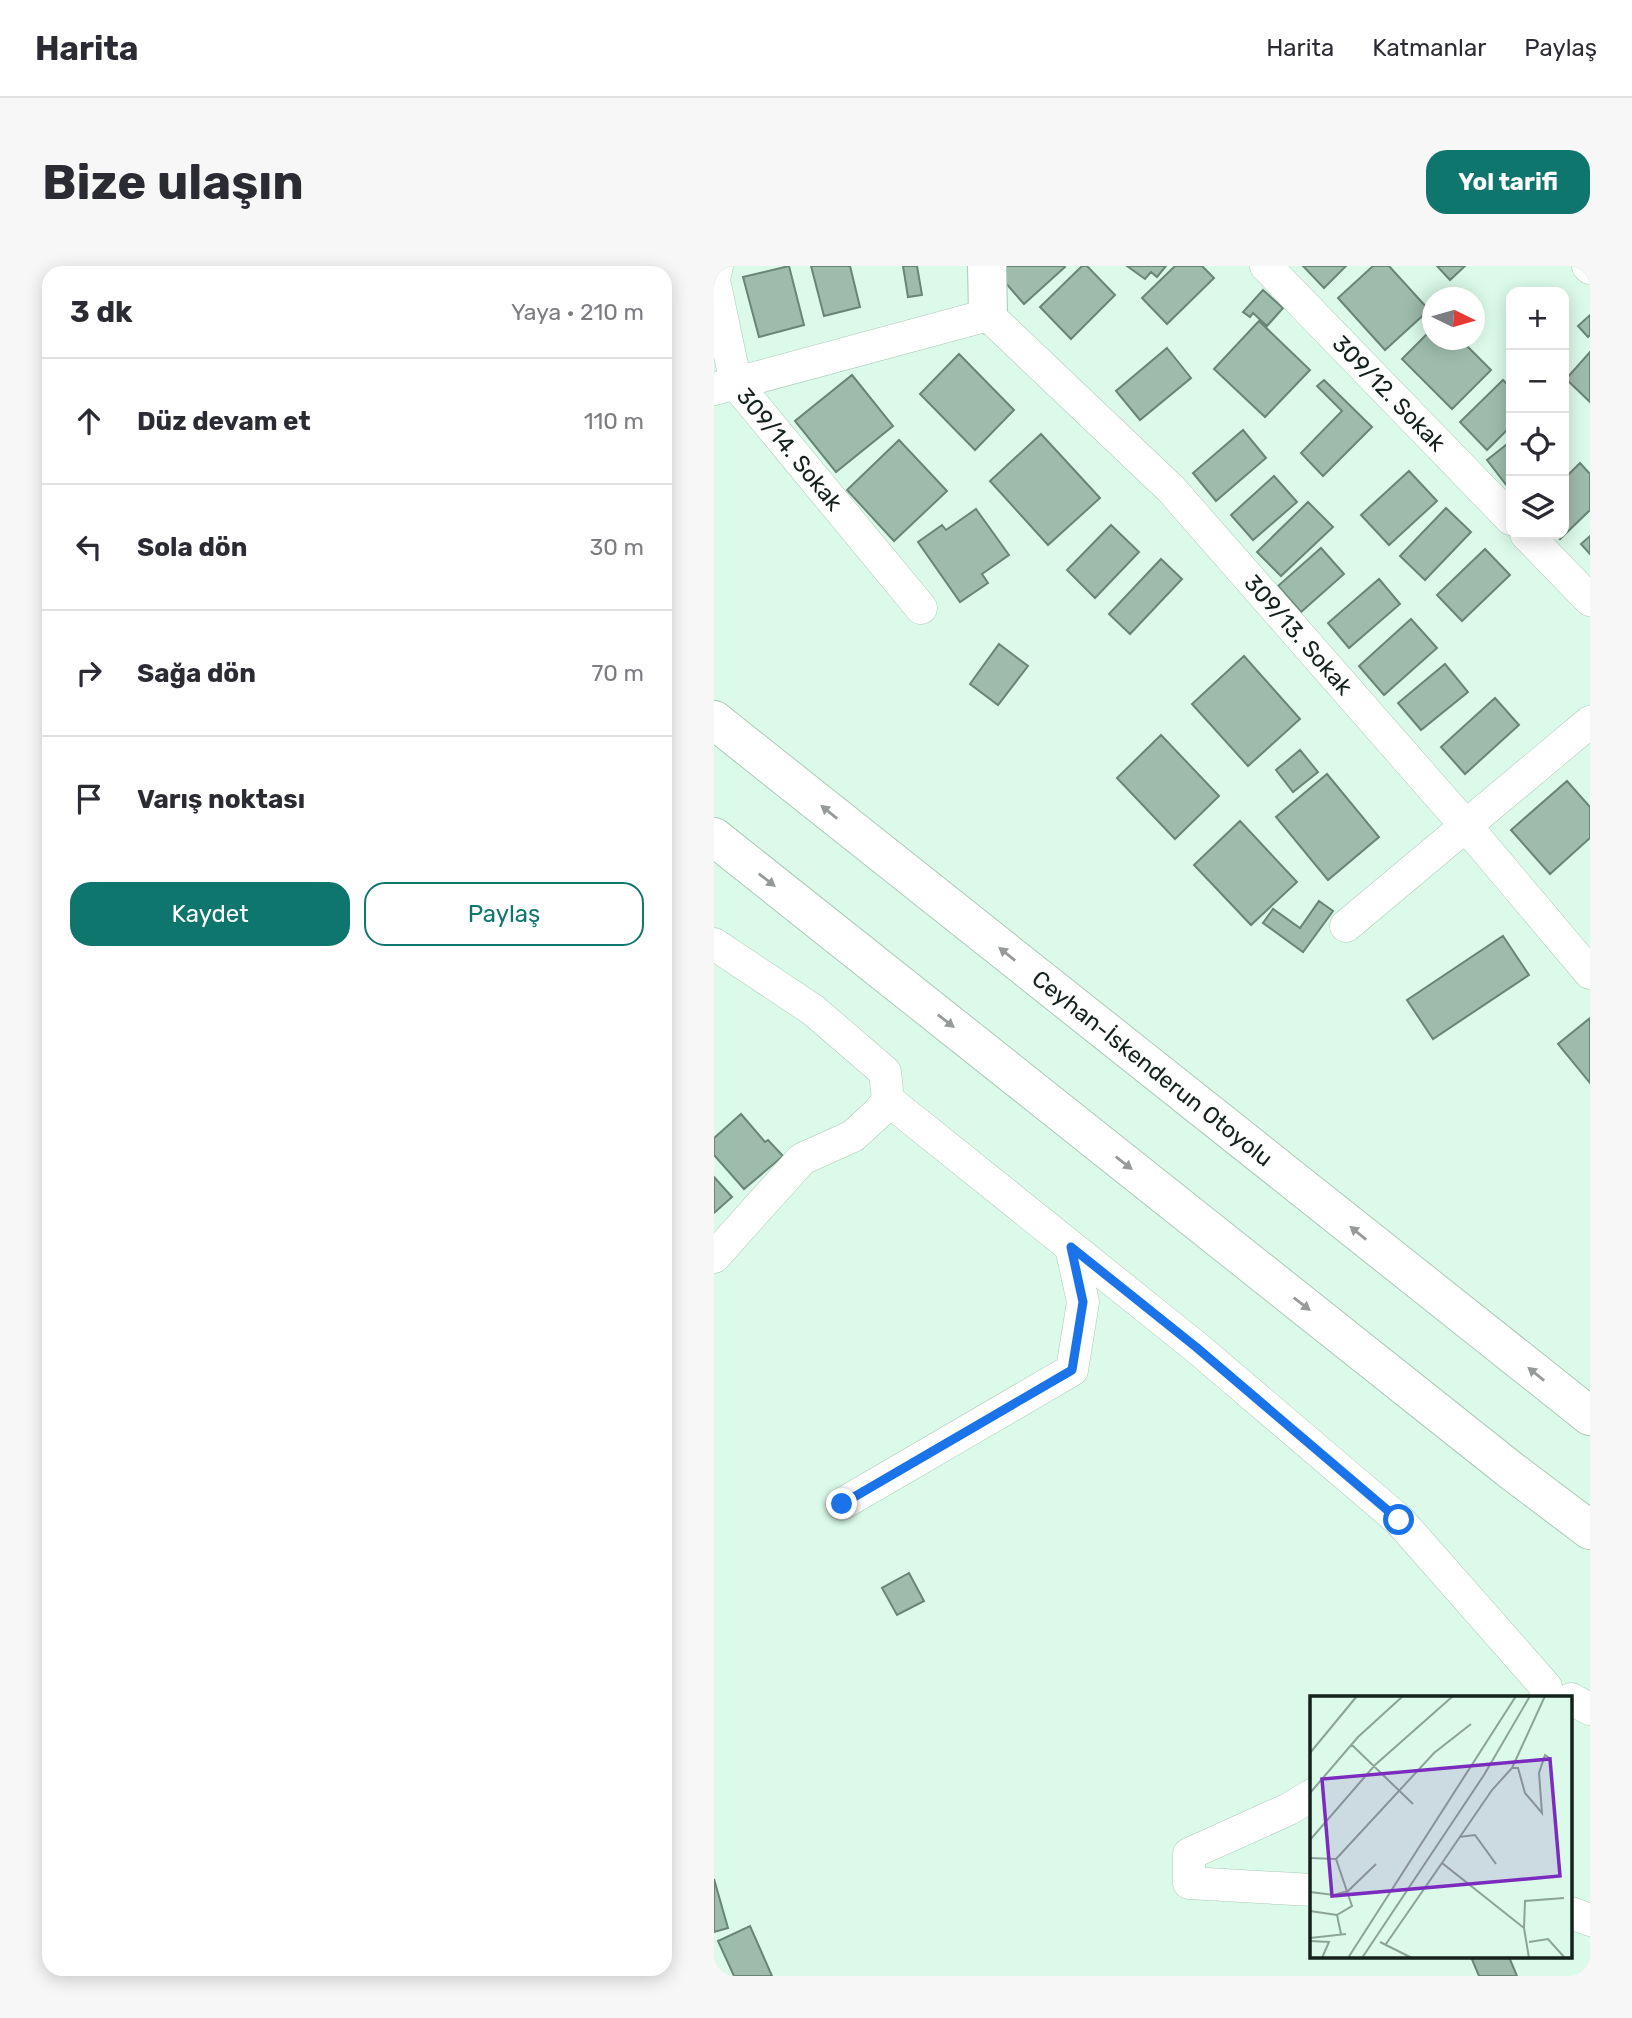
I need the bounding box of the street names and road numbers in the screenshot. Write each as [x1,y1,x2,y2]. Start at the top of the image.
street label: 309/12. Sokak [1327,329,1452,457]
street label: 309/14. Sokak [731,382,849,516]
street label: 309/13. Sokak [1238,569,1359,701]
street label: Ceyhan-İskenderun Otoyolu [1027,964,1278,1172]

